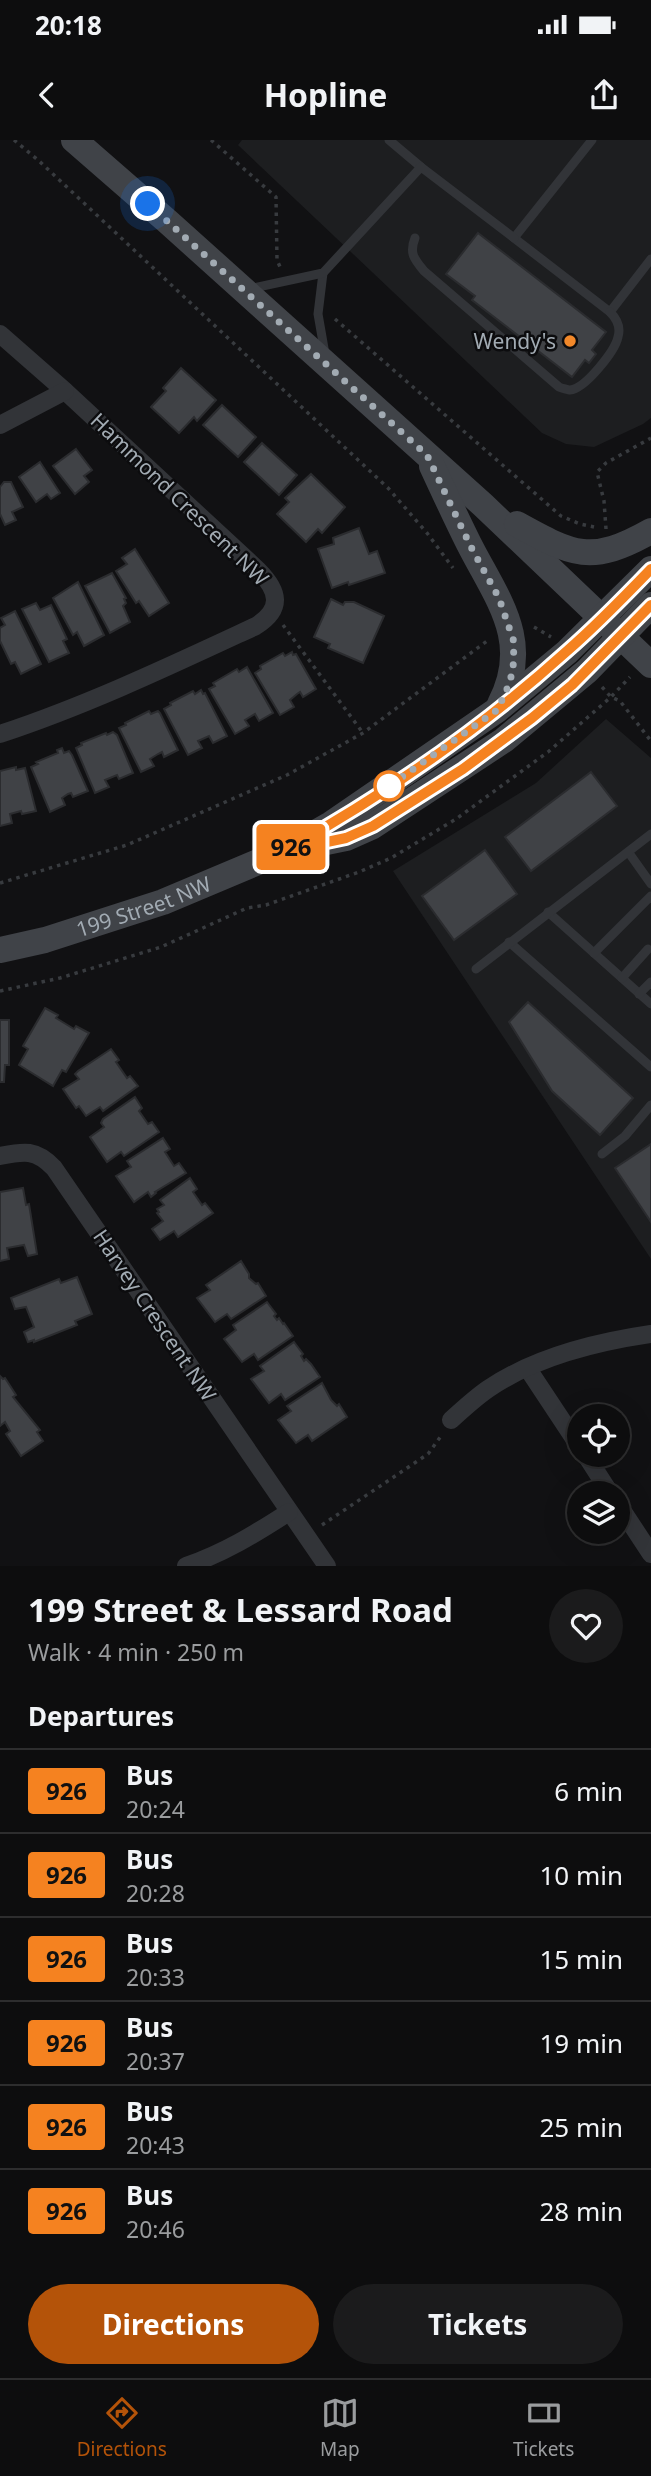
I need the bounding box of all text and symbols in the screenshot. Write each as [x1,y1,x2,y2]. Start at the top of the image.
text: 20:18 [35,7,102,43]
text: Hopline [264,73,387,116]
icon: back [28,76,66,114]
icon: share [585,76,623,114]
your location [130,186,165,221]
place label: Wendy's [473,327,556,355]
marker: Wendy's [562,333,578,349]
street label: Hammond Crescent NW [85,406,275,592]
unlabelled marker [374,771,404,801]
line badge: 926 [251,824,331,870]
text: 926 [270,830,312,863]
street label: 199 Street NW [72,869,215,943]
street label: Harvey Crescent NW [87,1224,223,1407]
map controls [567,1404,630,1544]
button: locate [567,1404,630,1467]
button: layers [567,1481,630,1544]
text: 199 Street & Lessard Road [28,1587,453,1632]
button: heart [549,1589,623,1663]
text: Walk · 4 min · 250 m [28,1636,244,1668]
text: Departures [28,1698,174,1734]
text: Bus [126,1757,173,1793]
text: 6 min [554,1773,623,1809]
text: 926 [46,1774,87,1807]
text: 20:24 [126,1793,185,1825]
text: Bus [126,1841,173,1877]
text: 10 min [539,1857,623,1893]
text: 926 [46,1858,87,1891]
text: 20:28 [126,1877,185,1909]
text: Bus [126,1925,173,1961]
text: 15 min [539,1941,623,1977]
text: 926 [46,1942,87,1975]
text: 20:33 [126,1961,185,1993]
text: Bus [126,2009,173,2045]
text: 19 min [539,2025,623,2061]
text: 926 [46,2026,87,2059]
text: 20:37 [126,2045,185,2077]
text: Bus [126,2093,173,2129]
text: 25 min [539,2109,623,2145]
text: 926 [46,2110,87,2143]
text: 20:43 [126,2129,185,2161]
text: Bus [126,2177,173,2213]
text: 28 min [539,2193,623,2229]
text: 926 [46,2194,87,2227]
text: 20:46 [126,2213,185,2245]
button: Directions [28,2284,319,2364]
button: Tickets [333,2284,623,2364]
tab: Directions [77,2394,167,2462]
tab: Map [320,2394,360,2462]
tab: Tickets [513,2394,574,2462]

